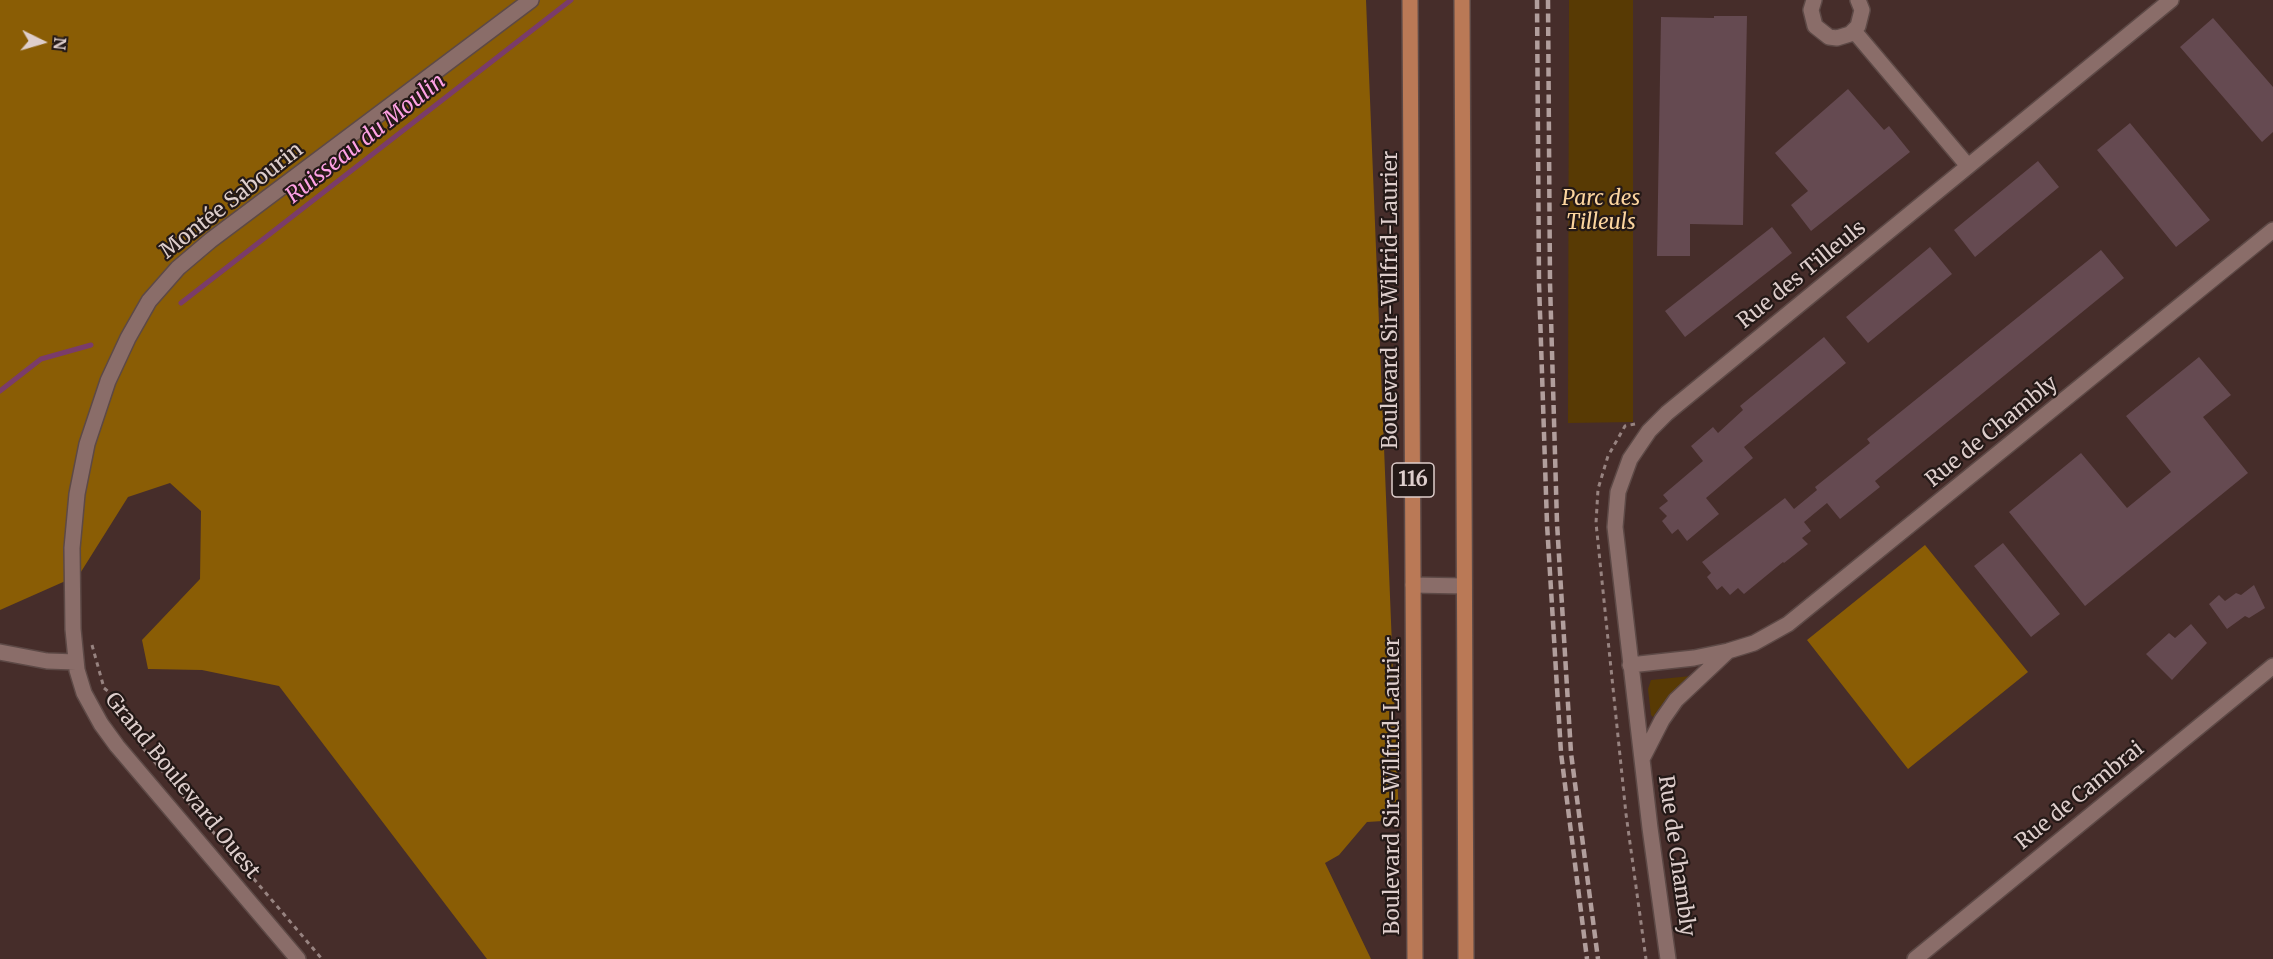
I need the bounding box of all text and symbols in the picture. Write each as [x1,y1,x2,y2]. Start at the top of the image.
north arrow [12,12,72,72]
text: N [49,36,70,51]
water label: Ruisseau du Moulin [281,68,451,210]
street label: Montée Sabourin [156,137,308,265]
street label: Boulevard Sir-Wilfrid-Laurier [1378,151,1404,449]
park label: Parc des Tilleuls [1562,186,1640,236]
street label: Rue des Tilleuls [1733,216,1871,334]
street label: Rue de Chambly [1921,371,2063,493]
road number: 116 [1392,463,1434,497]
street label: Boulevard Sir-Wilfrid-Laurier [1380,637,1406,935]
street label: Grand Boulevard Ouest [99,688,265,884]
street label: Rue de Cambrai [2011,737,2149,855]
street label: Rue de Chambly [1652,774,1700,938]

